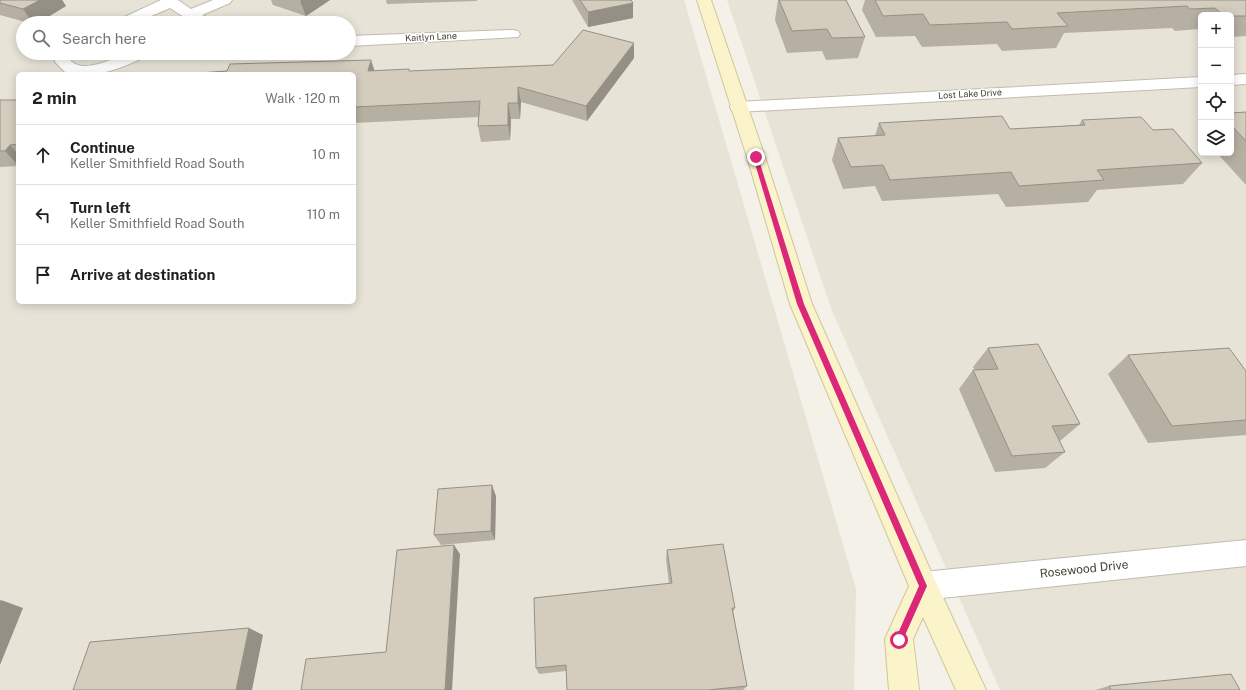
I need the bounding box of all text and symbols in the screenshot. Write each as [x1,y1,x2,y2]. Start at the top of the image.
map controls [1198,12,1234,156]
button: + [1198,12,1234,48]
search box [16,16,356,60]
icon: search [30,27,52,49]
text: Search here [62,30,146,47]
street label: Kaitlyn Lane [405,30,457,43]
button: − [1198,48,1234,84]
button: locate [1198,84,1234,120]
street label: Lost Lake Drive [938,86,1002,101]
text: 2 min [32,88,77,108]
text: Walk · 120 m [265,91,340,106]
button: layers [1198,120,1234,156]
text: Continue [70,139,135,156]
icon: ahead [32,144,54,166]
text: 10 m [312,147,340,162]
route end [747,148,765,166]
text: Keller Smithfield Road South [70,156,245,171]
text: Turn left [70,199,131,216]
icon: left [32,204,54,226]
text: 110 m [307,207,340,222]
text: Keller Smithfield Road South [70,216,245,231]
icon: arrive [32,264,54,286]
text: Arrive at destination [70,266,215,283]
street label: Rosewood Drive [1039,557,1129,581]
route start [890,631,908,649]

